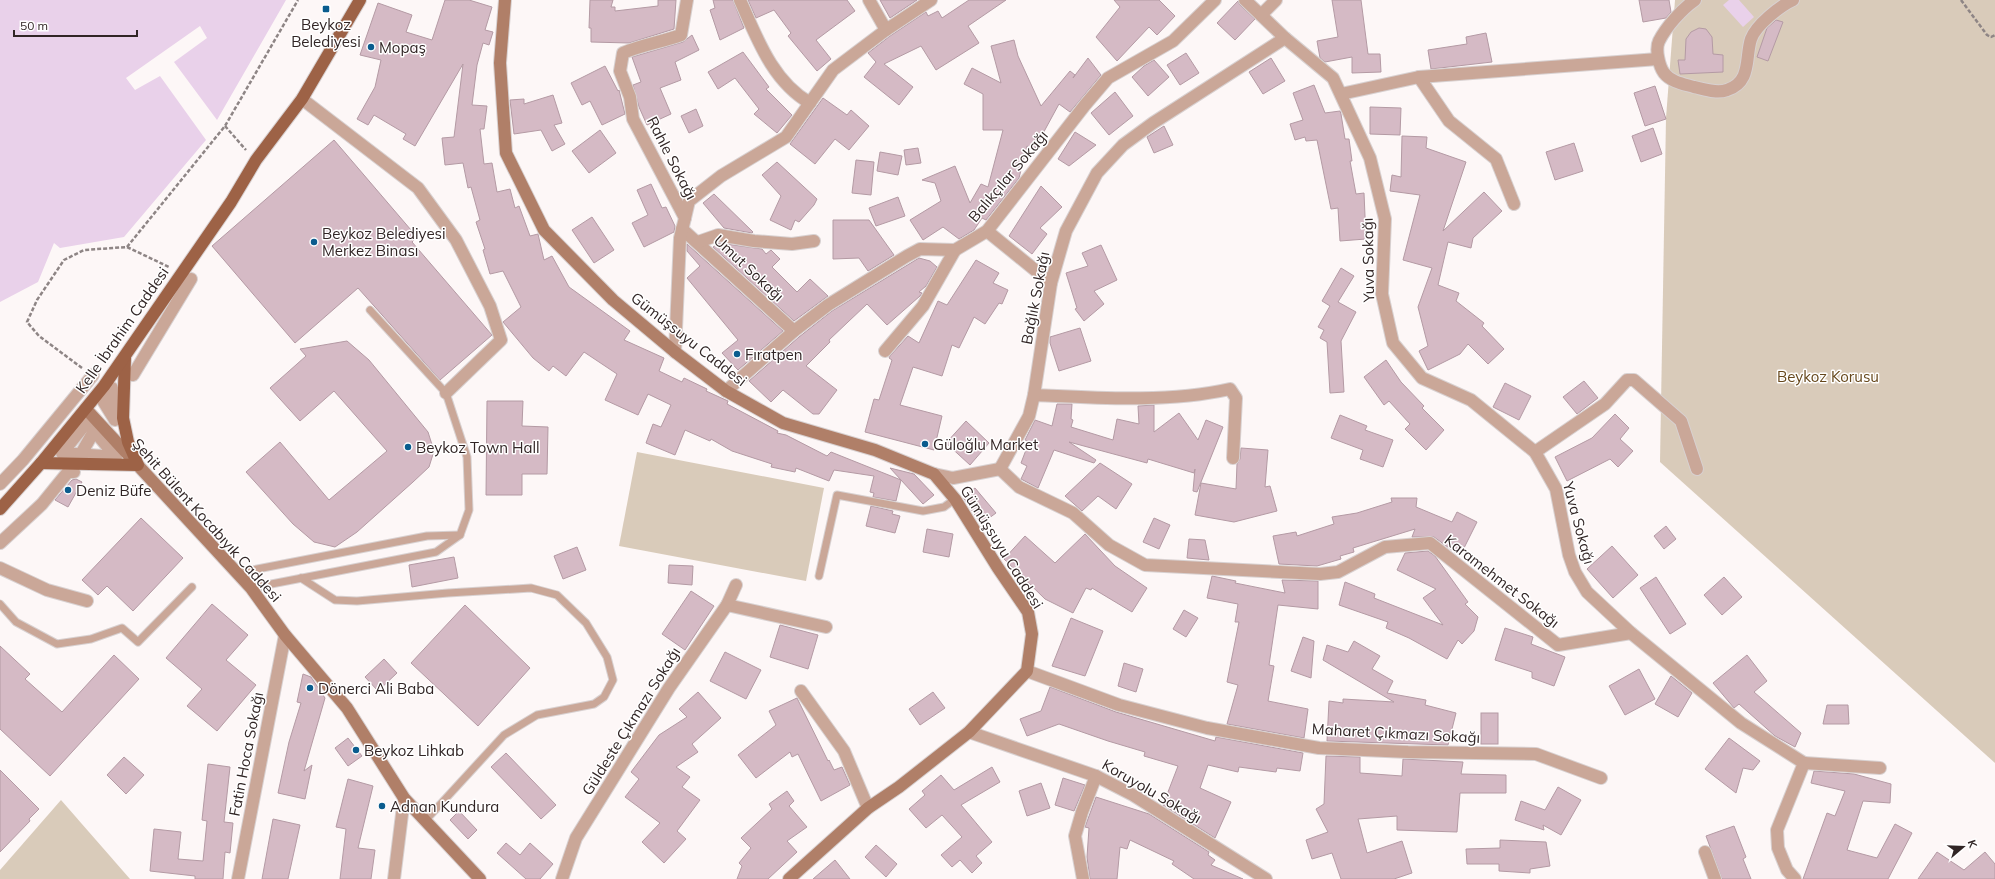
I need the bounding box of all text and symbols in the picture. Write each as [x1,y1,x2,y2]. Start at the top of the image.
marker: Beykoz Belediyesi [321,4,331,14]
scale bar [14,12,137,38]
place label: Beykoz Belediyesi [291,15,361,51]
text: 50 m [20,18,48,33]
place label: Mopaş [379,38,426,57]
marker: Mopaş [366,42,376,52]
street label: Rahle Sokağı [643,113,701,203]
street label: Balıkçılar Sokağı [964,126,1052,226]
street label: Yuva Sokağı [1358,218,1378,303]
place label: Beykoz Belediyesi Merkez Binası [322,224,446,260]
street label: Umut Sokağı [710,231,788,305]
marker: Beykoz Belediyesi Merkez Binası [309,237,319,247]
street label: Bağlık Sokağı [1017,250,1053,346]
street label: Kelle İbrahim Caddesi [71,263,173,397]
street label: Gümüşsuyu Caddesi [627,288,751,390]
place label: Fıratpen [745,345,802,364]
marker: Fıratpen [732,349,742,359]
park label: Beykoz Korusu [1777,367,1879,386]
street label: Şehit Bülent Kocabıyık Caddesi [128,434,286,606]
place label: Güloğlu Market [933,435,1038,454]
place label: Beykoz Town Hall [416,438,540,457]
marker: Güloğlu Market [920,439,930,449]
marker: Beykoz Town Hall [403,442,413,452]
street label: Yuva Sokağı [1559,479,1599,566]
place label: Deniz Büfe [76,481,151,500]
street label: Gümüşsuyu Caddesi [956,482,1048,612]
marker: Deniz Büfe [63,485,73,495]
street label: Karamehmet Sokağı [1441,530,1563,632]
street label: Güldeste Çıkmazı Sokağı [578,643,684,799]
place label: Dönerci Ali Baba [318,679,434,698]
marker: Dönerci Ali Baba [305,683,315,693]
street label: Fatin Hoca Sokağı [225,690,267,818]
street label: Maharet Çıkmazı Sokağı [1311,719,1481,747]
place label: Beykoz Lihkab [364,741,464,760]
marker: Beykoz Lihkab [351,745,361,755]
street label: Koruyolu Sokağı [1099,755,1205,827]
place label: Adnan Kundura [390,797,499,816]
marker: Adnan Kundura [377,801,387,811]
north arrow [1943,827,1983,867]
text: K [1965,838,1980,850]

